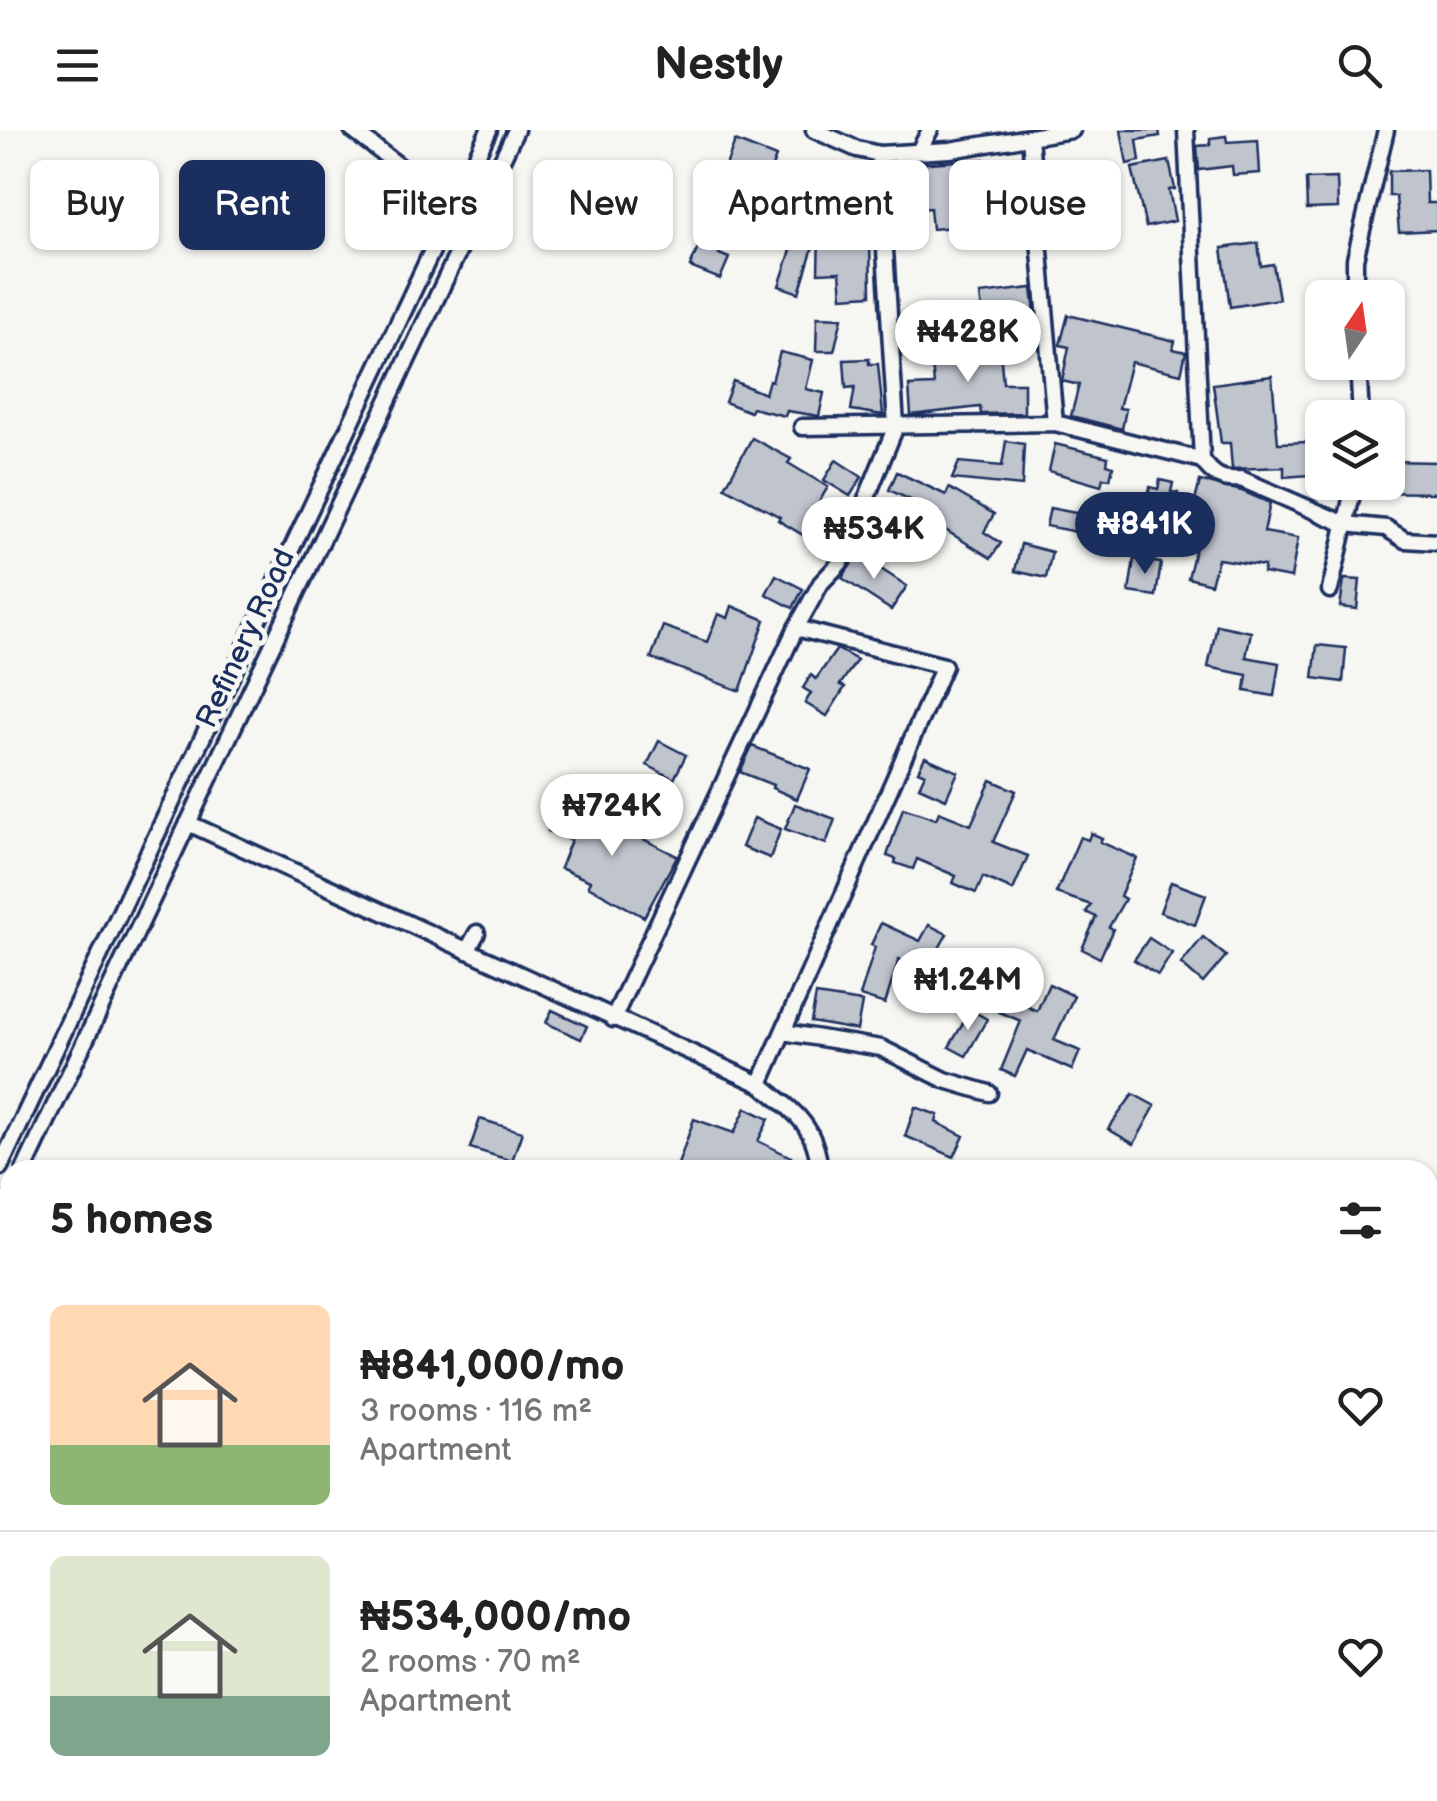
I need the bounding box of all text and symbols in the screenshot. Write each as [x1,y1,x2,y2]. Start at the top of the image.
icon: menu [50,38,105,93]
text: Nestly [654,38,783,93]
icon: search [1332,38,1387,93]
chip: Buy [30,160,159,250]
chip: Rent [179,160,325,250]
chip: Filters [345,160,513,250]
chip: New [533,160,673,250]
chip: Apartment [693,160,929,250]
chip: House [949,160,1121,250]
north arrow [1305,280,1405,380]
map controls [1305,280,1405,500]
pin: ₦428K [898,300,1038,385]
text: ₦428K [917,313,1019,352]
button: layers [1305,400,1405,500]
pin: ₦841K [1075,492,1215,577]
pin: ₦534K [804,497,944,582]
text: ₦841K [1097,505,1193,544]
text: ₦534K [824,510,924,549]
street label: Refinery Road [189,543,303,733]
pin: ₦724K [542,774,682,859]
text: ₦724K [562,787,662,826]
pin: ₦1.24M [887,948,1049,1033]
text: ₦1.24M [914,961,1022,1000]
icon: filters [1333,1193,1388,1248]
text: 5 homes [50,1195,213,1246]
text: ₦841,000/mo [360,1341,624,1392]
icon: home [130,1345,250,1465]
icon: heart [1333,1378,1388,1433]
text: 3 rooms · 116 m² [360,1392,592,1431]
text: Apartment [360,1431,511,1470]
text: ₦534,000/mo [360,1592,631,1643]
icon: home [130,1596,250,1716]
icon: heart [1333,1629,1388,1684]
text: 2 rooms · 70 m² [360,1643,581,1682]
text: Apartment [360,1682,511,1721]

